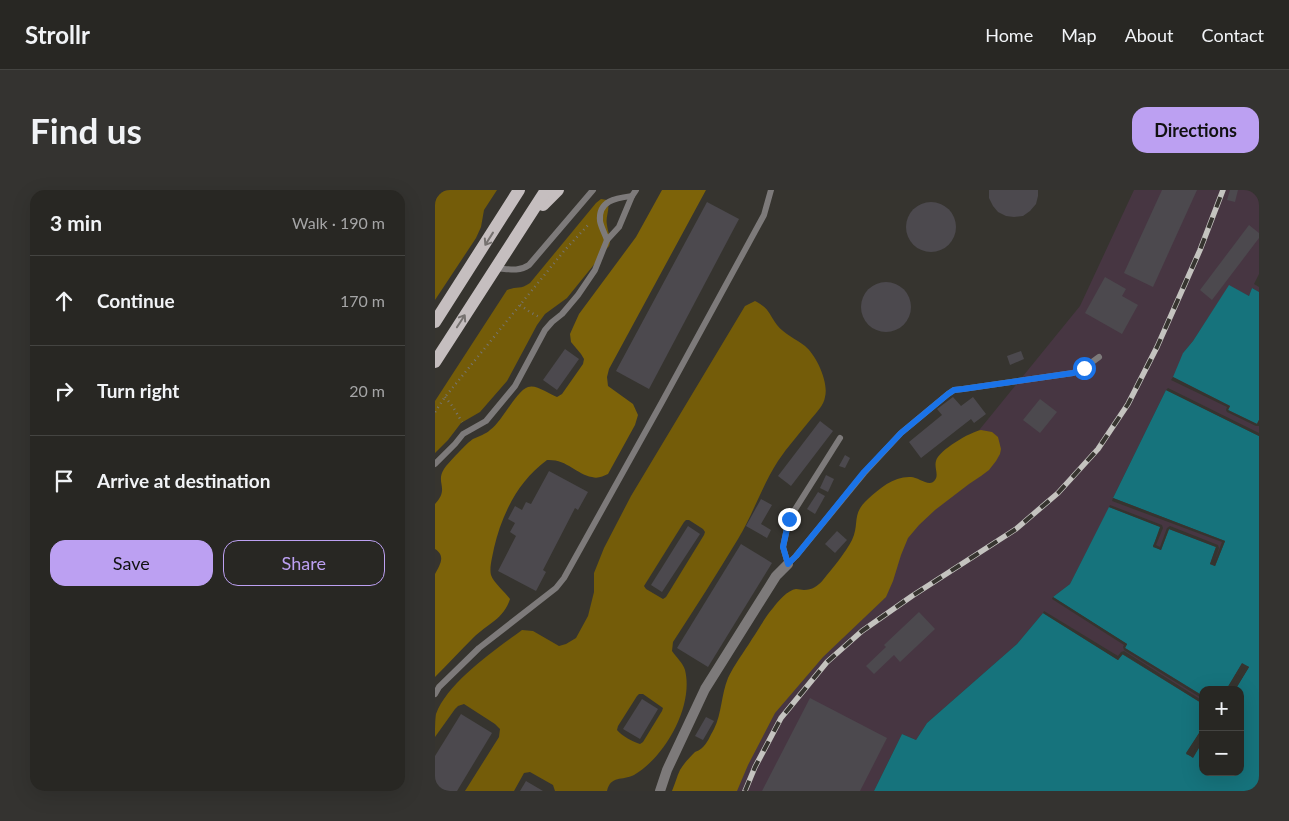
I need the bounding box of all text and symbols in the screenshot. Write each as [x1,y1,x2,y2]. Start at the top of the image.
text: Strollr [25,20,90,49]
text: Home [985,24,1033,46]
text: Map [1061,24,1097,46]
text: About [1125,24,1174,46]
text: Contact [1202,24,1264,46]
button: Directions [1132,107,1259,153]
text: Find us [30,109,142,151]
text: 3 min [50,210,102,235]
text: Walk · 190 m [292,213,385,232]
one-way arrow [484,231,494,245]
icon: ahead [50,287,78,315]
text: Continue [97,289,175,312]
text: 170 m [340,291,385,310]
one-way arrow [456,314,467,328]
route start [1073,357,1096,380]
icon: right [50,377,78,405]
text: Turn right [97,379,179,402]
text: 20 m [349,381,385,400]
icon: arrive [50,467,78,495]
text: Arrive at destination [97,469,270,492]
route end [778,508,801,531]
button: Save [50,540,213,586]
button: Share [223,540,385,586]
map controls [1199,686,1244,776]
button: + [1199,686,1244,731]
button: − [1199,731,1244,776]

